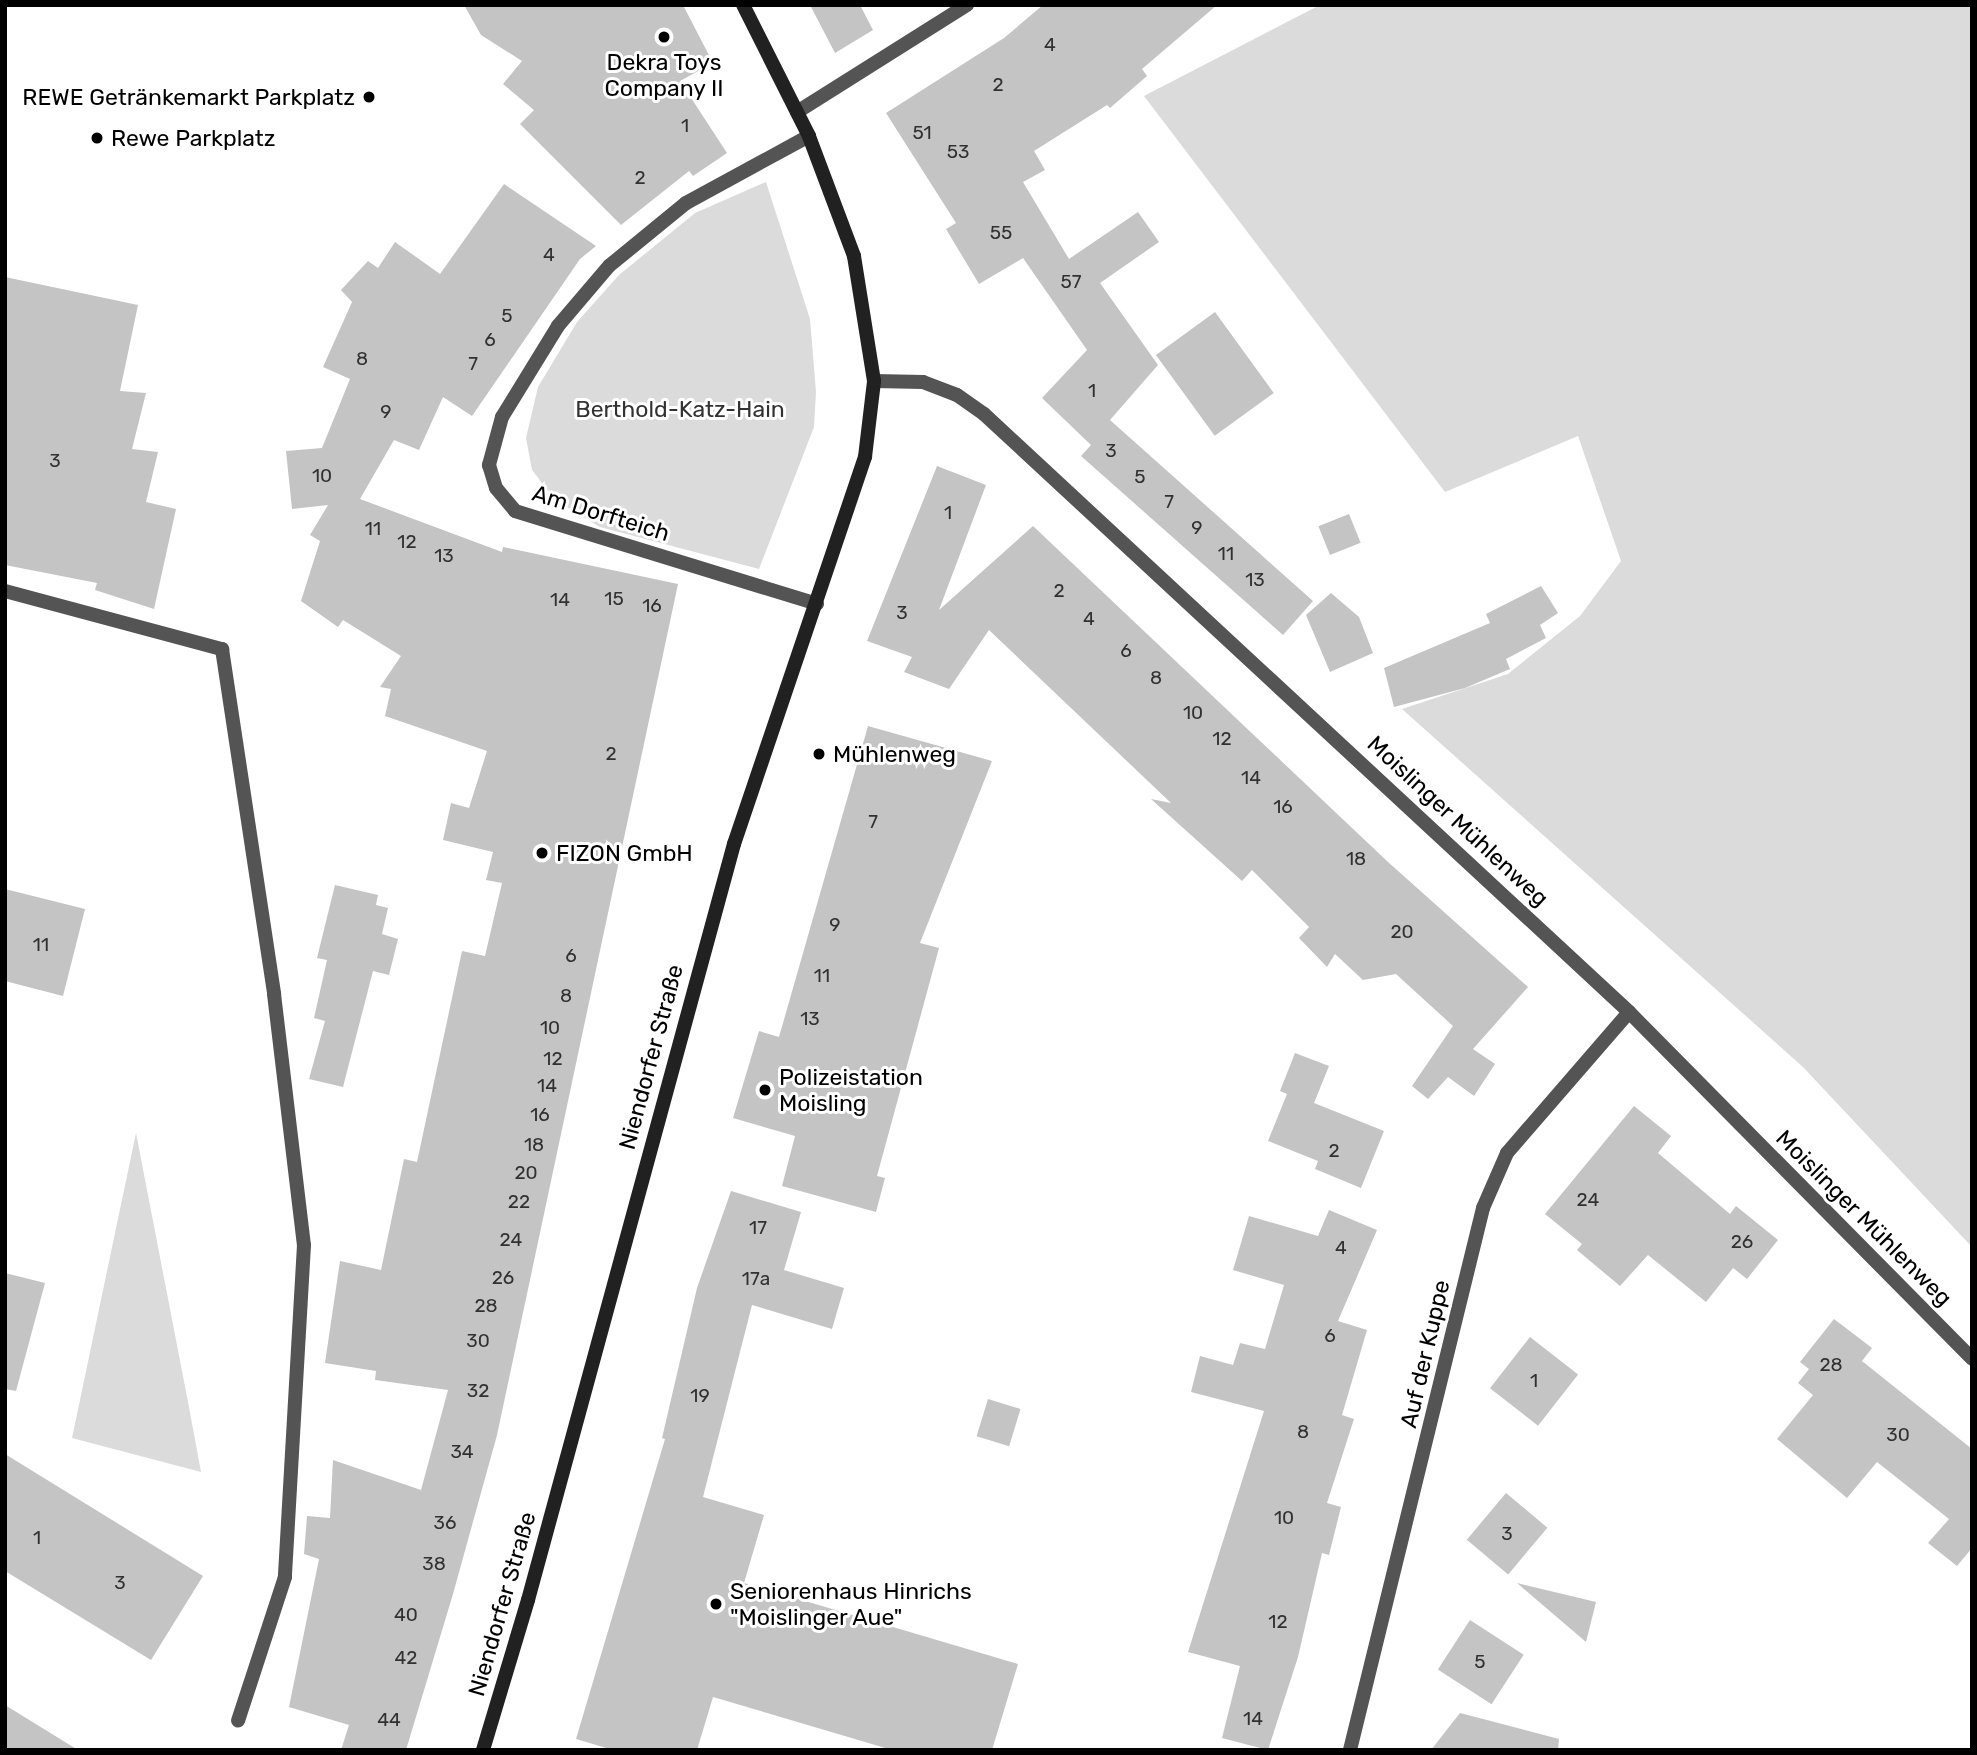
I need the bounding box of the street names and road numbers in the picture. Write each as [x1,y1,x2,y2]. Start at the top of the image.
street label: Am Dorfteich [529,479,673,547]
street label: Moislinger Mühlenweg [1362,730,1554,912]
street label: Niendorfer Straße [613,961,689,1153]
street label: Moislinger Mühlenweg [1770,1124,1958,1312]
street label: Auf der Kuppe [1394,1277,1456,1431]
street label: Niendorfer Straße [462,1508,542,1700]

